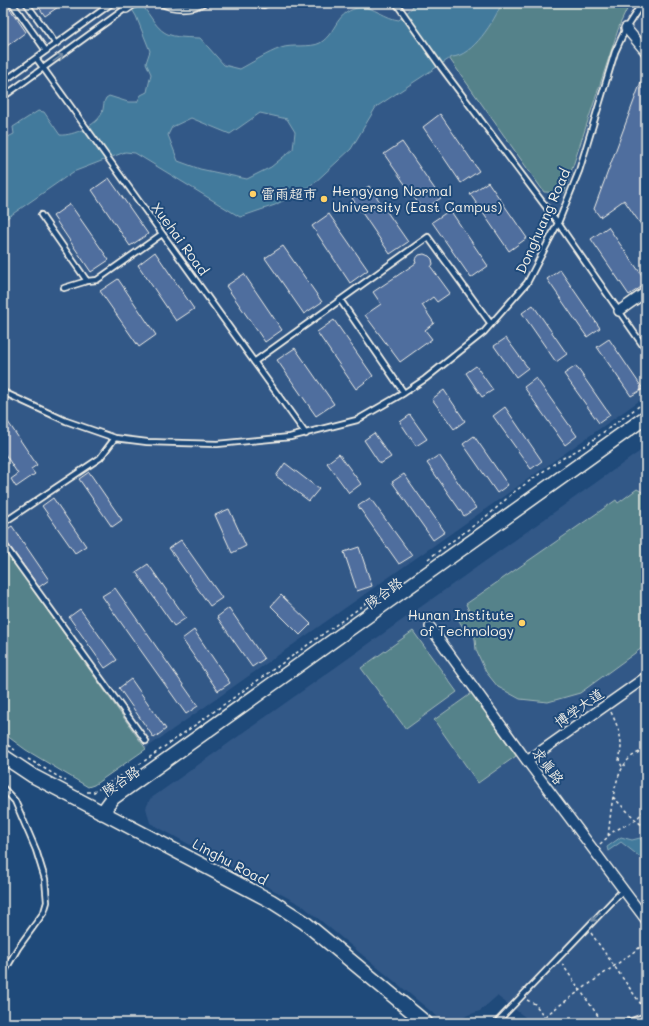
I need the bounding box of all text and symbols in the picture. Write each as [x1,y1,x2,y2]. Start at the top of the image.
one-way arrow [52,54,63,62]
street label: Donghuang Road [511,165,574,276]
place label: Hengyang Normal University (East Campus) [332,181,502,216]
place label: 雷雨超市 [261,184,317,203]
marker: 雷雨超市 [248,189,258,199]
marker: Hengyang Normal University (East Campus) [319,194,329,204]
street label: Xuehai Road [147,198,213,279]
street label: 陵合路 [361,573,406,613]
place label: Hunan Institute of Technology [408,605,514,640]
marker: Hunan Institute of Technology [517,618,527,628]
street label: 博学大道 [550,684,607,731]
street label: 求真路 [528,743,569,788]
street label: 陵合路 [98,761,143,800]
street label: Linghu Road [189,834,271,889]
one-way arrow [591,912,601,922]

